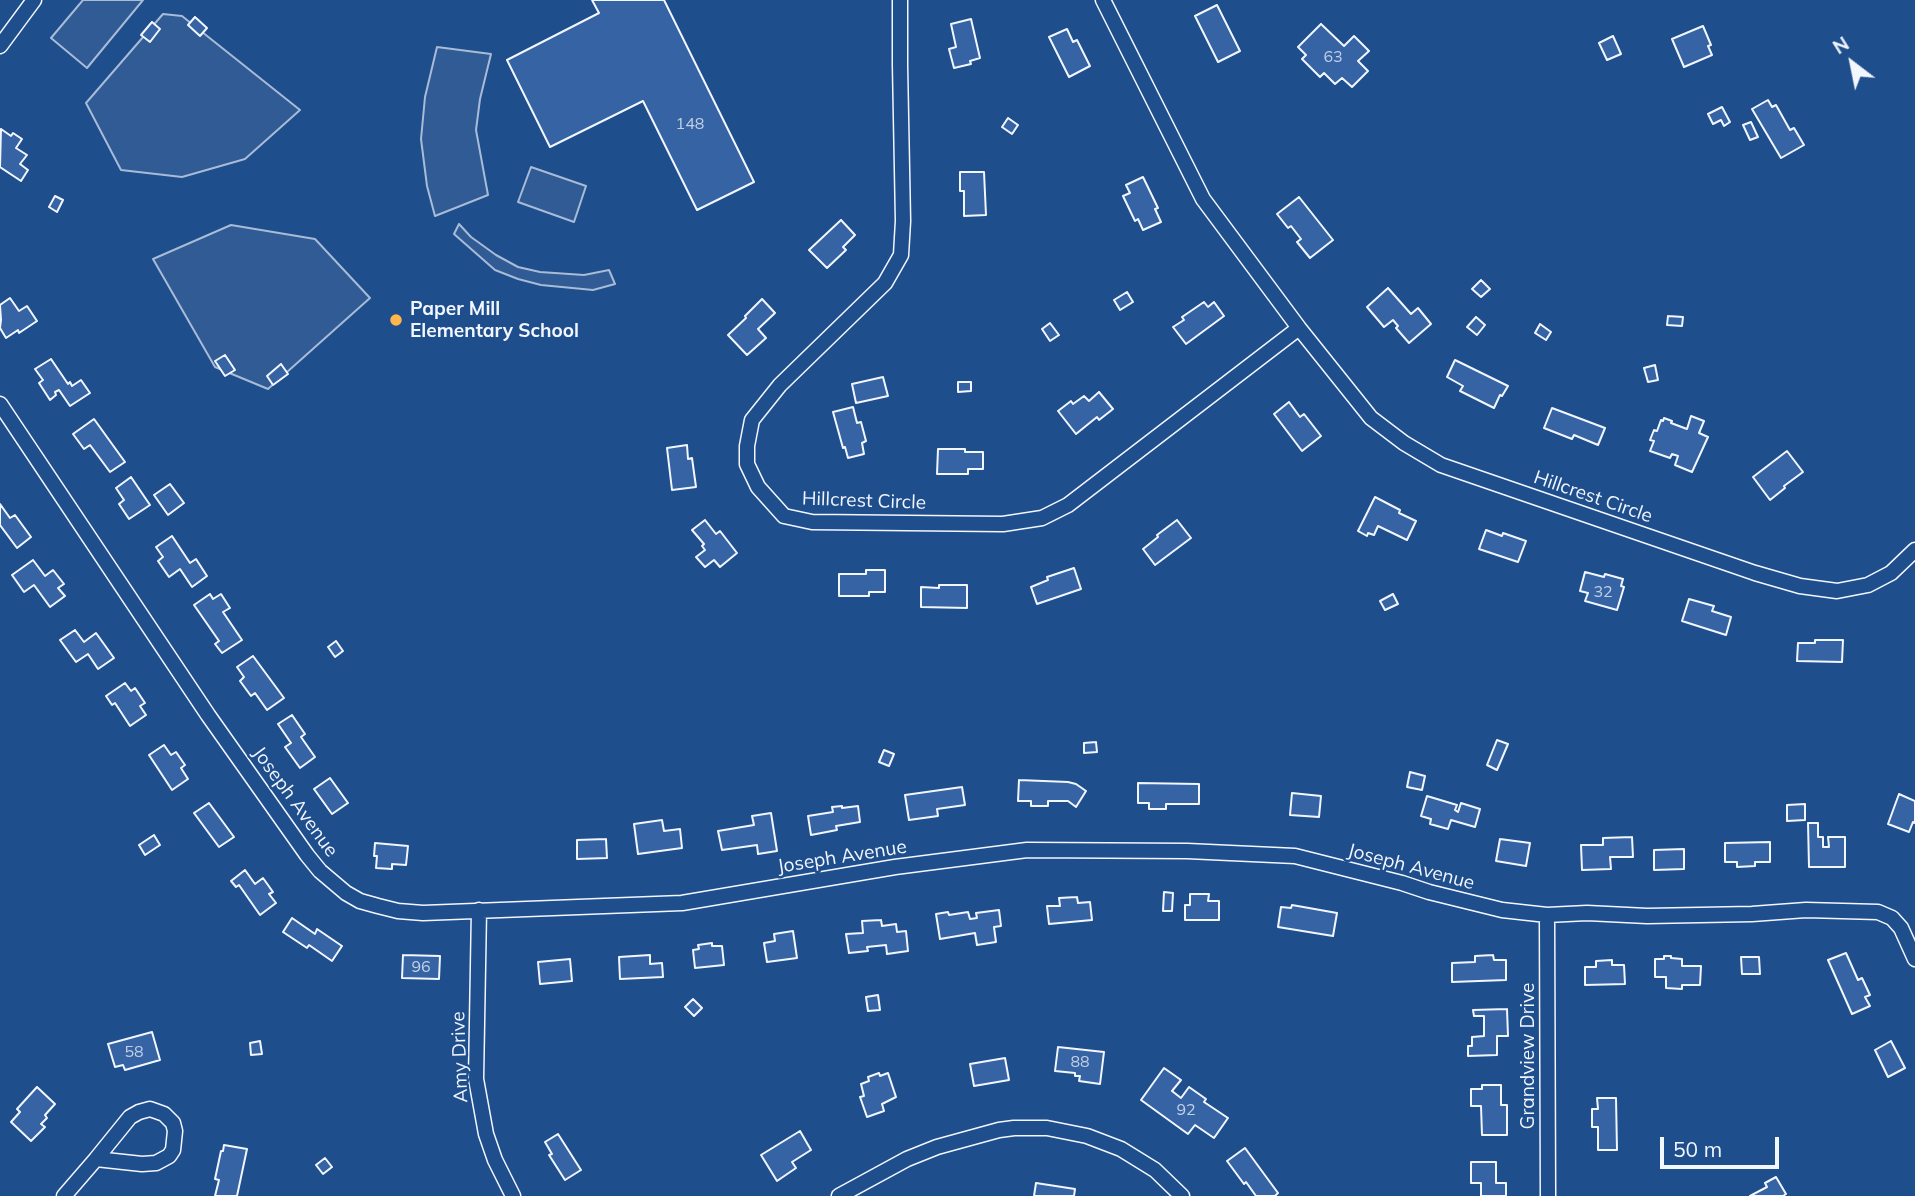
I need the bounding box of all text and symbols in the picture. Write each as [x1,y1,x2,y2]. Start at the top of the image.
north arrow [1817,28,1887,98]
text: N [1828,31,1853,59]
house number: 63 [1323,47,1343,67]
house number: 148 [676,114,704,134]
place label: Paper Mill Elementary School [410,298,579,342]
marker: Paper Mill Elementary School [388,312,404,328]
street label: Hillcrest Circle [1531,466,1655,528]
street label: Hillcrest Circle [802,487,926,515]
house number: 32 [1593,582,1613,602]
street label: Joseph Avenue [247,742,343,862]
street label: Joseph Avenue [776,836,908,878]
street label: Joseph Avenue [1345,839,1477,895]
house number: 96 [411,957,431,977]
street label: Grandview Drive [1517,983,1539,1129]
street label: Amy Drive [447,1011,473,1103]
house number: 58 [124,1042,144,1062]
house number: 88 [1070,1052,1090,1072]
house number: 92 [1176,1100,1196,1120]
scale bar [1663,1122,1782,1166]
text: 50 m [1673,1136,1722,1162]

